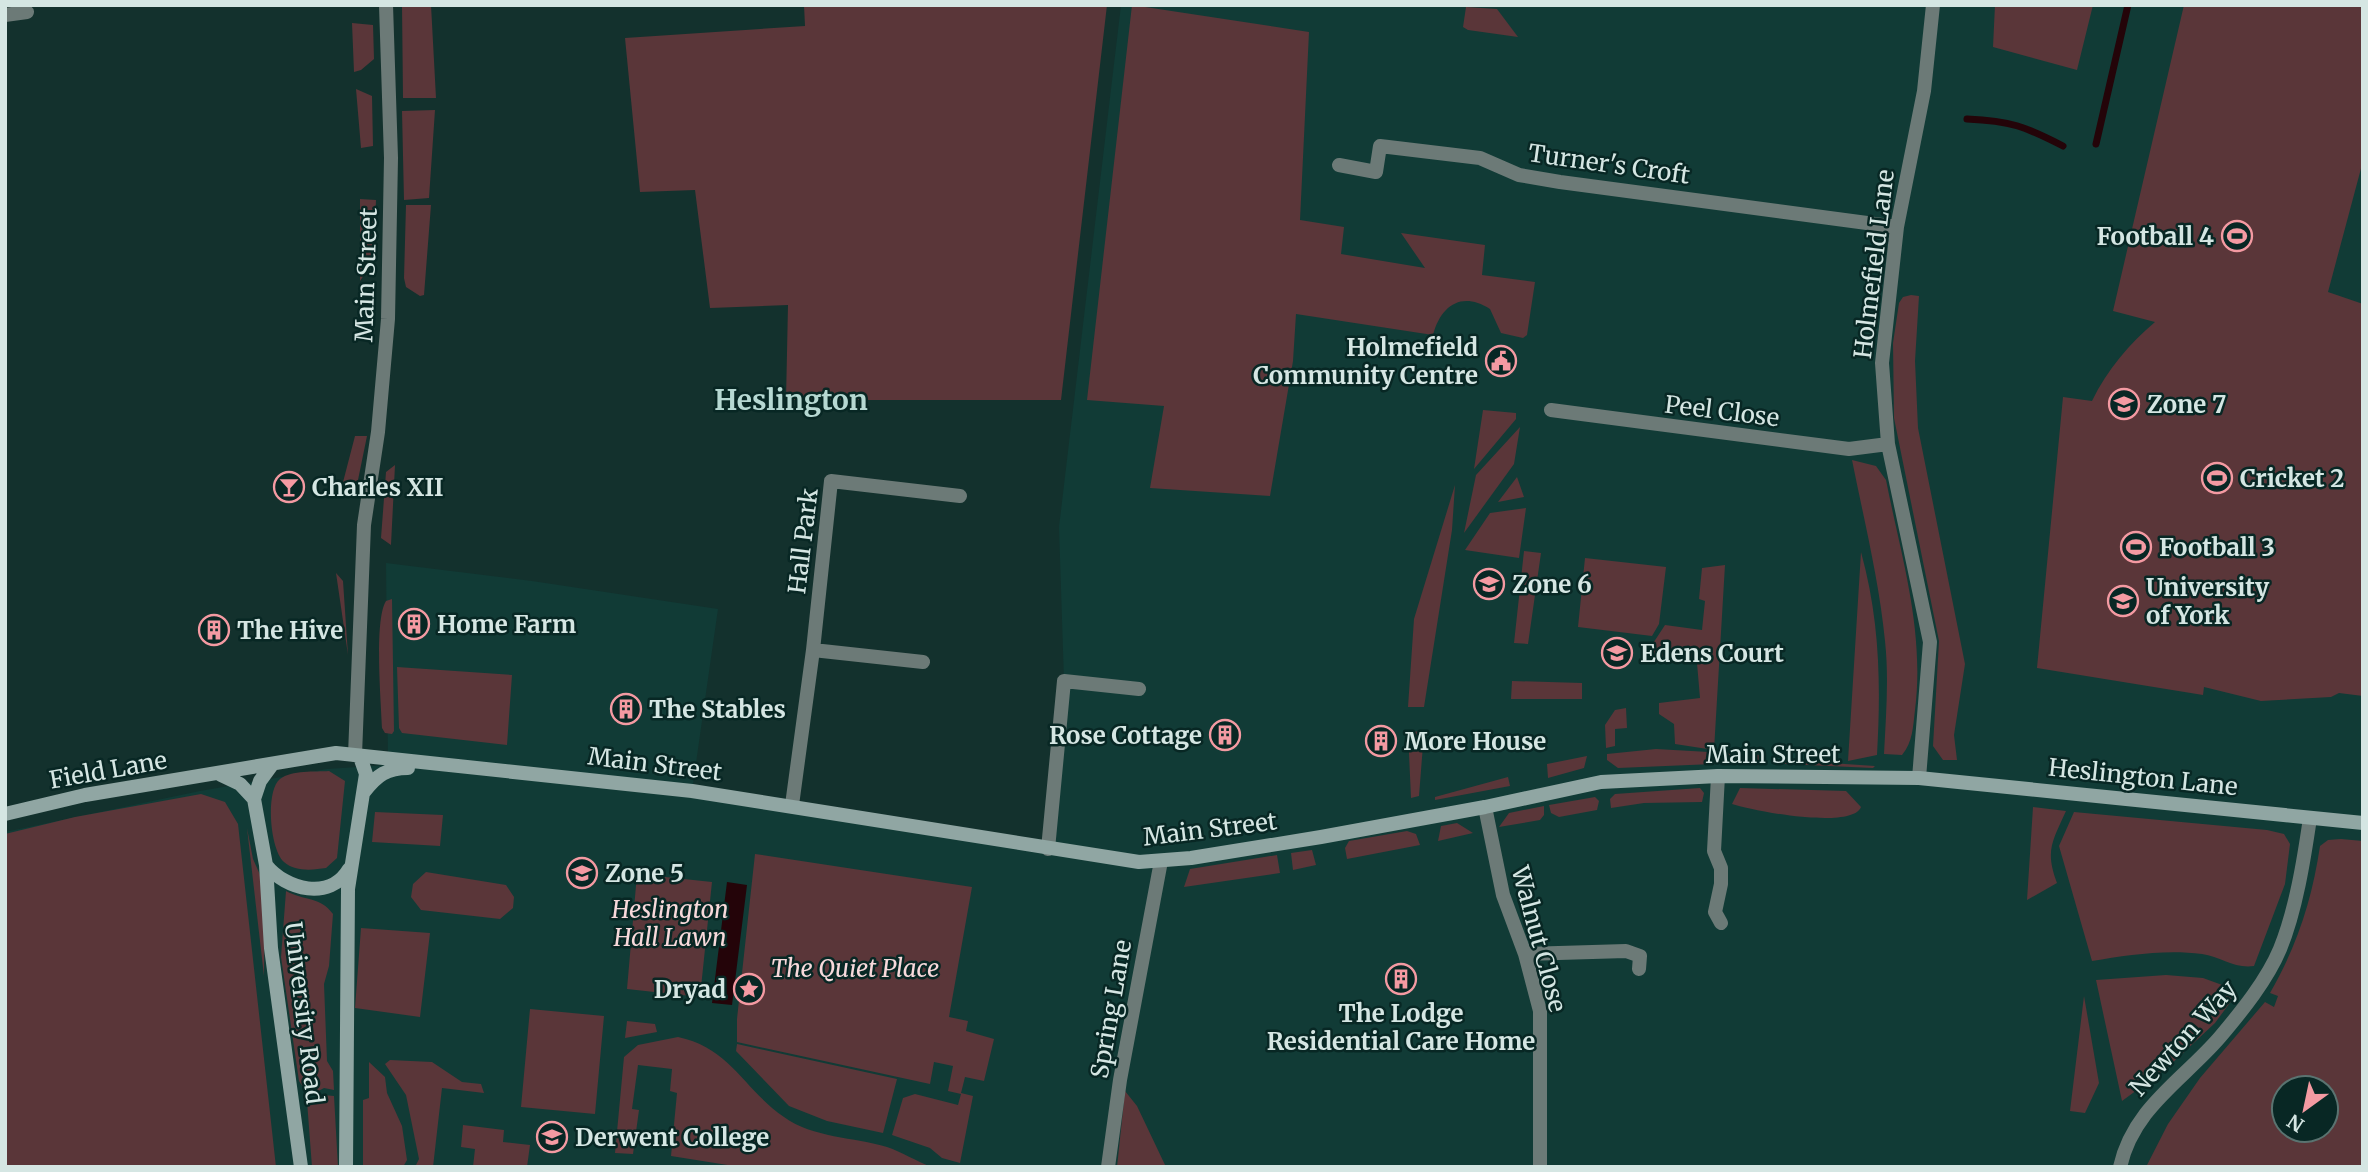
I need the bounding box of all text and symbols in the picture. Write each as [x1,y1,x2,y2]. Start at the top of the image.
street label: Turner's Croft [1526,137,1692,191]
street label: Holmefield Lane [1847,168,1901,360]
street label: Main Street [348,207,384,343]
sports icon: Football 4 [2220,219,2254,253]
place label: Football 4 [2096,221,2214,252]
place label: Holmefield Community Centre [1253,332,1478,391]
public building icon: Holmefield Community Centre [1484,344,1518,378]
district label: Heslington [714,382,868,418]
school or university icon: Zone 7 [2107,387,2141,421]
street label: Peel Close [1663,389,1781,433]
place label: Zone 7 [2147,389,2226,420]
sports icon: Cricket 2 [2200,461,2234,495]
place label: Cricket 2 [2240,463,2345,494]
bar icon: Charles XII [272,470,306,504]
place label: Charles XII [312,472,444,503]
street label: Hall Park [781,486,825,596]
sports icon: Football 3 [2119,530,2153,564]
place label: Football 3 [2159,532,2275,563]
school or university icon: Zone 6 [1472,567,1506,601]
place label: Zone 6 [1512,569,1592,600]
place label: University of York [2146,572,2270,631]
school or university icon: University of York [2106,584,2140,618]
building icon: Home Farm [397,607,431,641]
place label: Home Farm [437,609,576,640]
building icon: The Hive [197,613,231,647]
place label: The Hive [237,615,343,646]
school or university icon: Edens Court [1600,636,1634,670]
place label: Edens Court [1640,638,1784,669]
building icon: The Stables [609,692,643,726]
place label: The Stables [649,694,786,725]
building icon: Rose Cottage [1208,718,1242,752]
place label: Rose Cottage [1049,720,1202,751]
building icon: More House [1364,724,1398,758]
place label: More House [1404,726,1546,757]
street label: Main Street [1706,739,1841,770]
street label: Main Street [586,740,724,788]
street label: Field Lane [47,744,169,796]
street label: Heslington Lane [2047,752,2239,802]
street label: Main Street [1141,805,1279,853]
school or university icon: Zone 5 [565,856,599,890]
place label: Zone 5 [605,858,684,889]
street label: Walnut Close [1504,862,1573,1016]
park label: Heslington Hall Lawn [611,894,728,953]
street label: University Road [277,920,331,1106]
street label: Spring Lane [1084,937,1138,1081]
park label: The Quiet Place [771,953,939,984]
building icon: The Lodge Residential Care Home [1384,962,1418,996]
place icon: Dryad [732,972,766,1006]
street label: Newton Way [2123,973,2243,1103]
place label: Dryad [654,974,726,1005]
place label: The Lodge Residential Care Home [1267,998,1535,1057]
north arrow [2270,1074,2340,1144]
text: N [2283,1109,2309,1137]
school or university icon: Derwent College [535,1120,569,1154]
place label: Derwent College [575,1122,769,1153]

